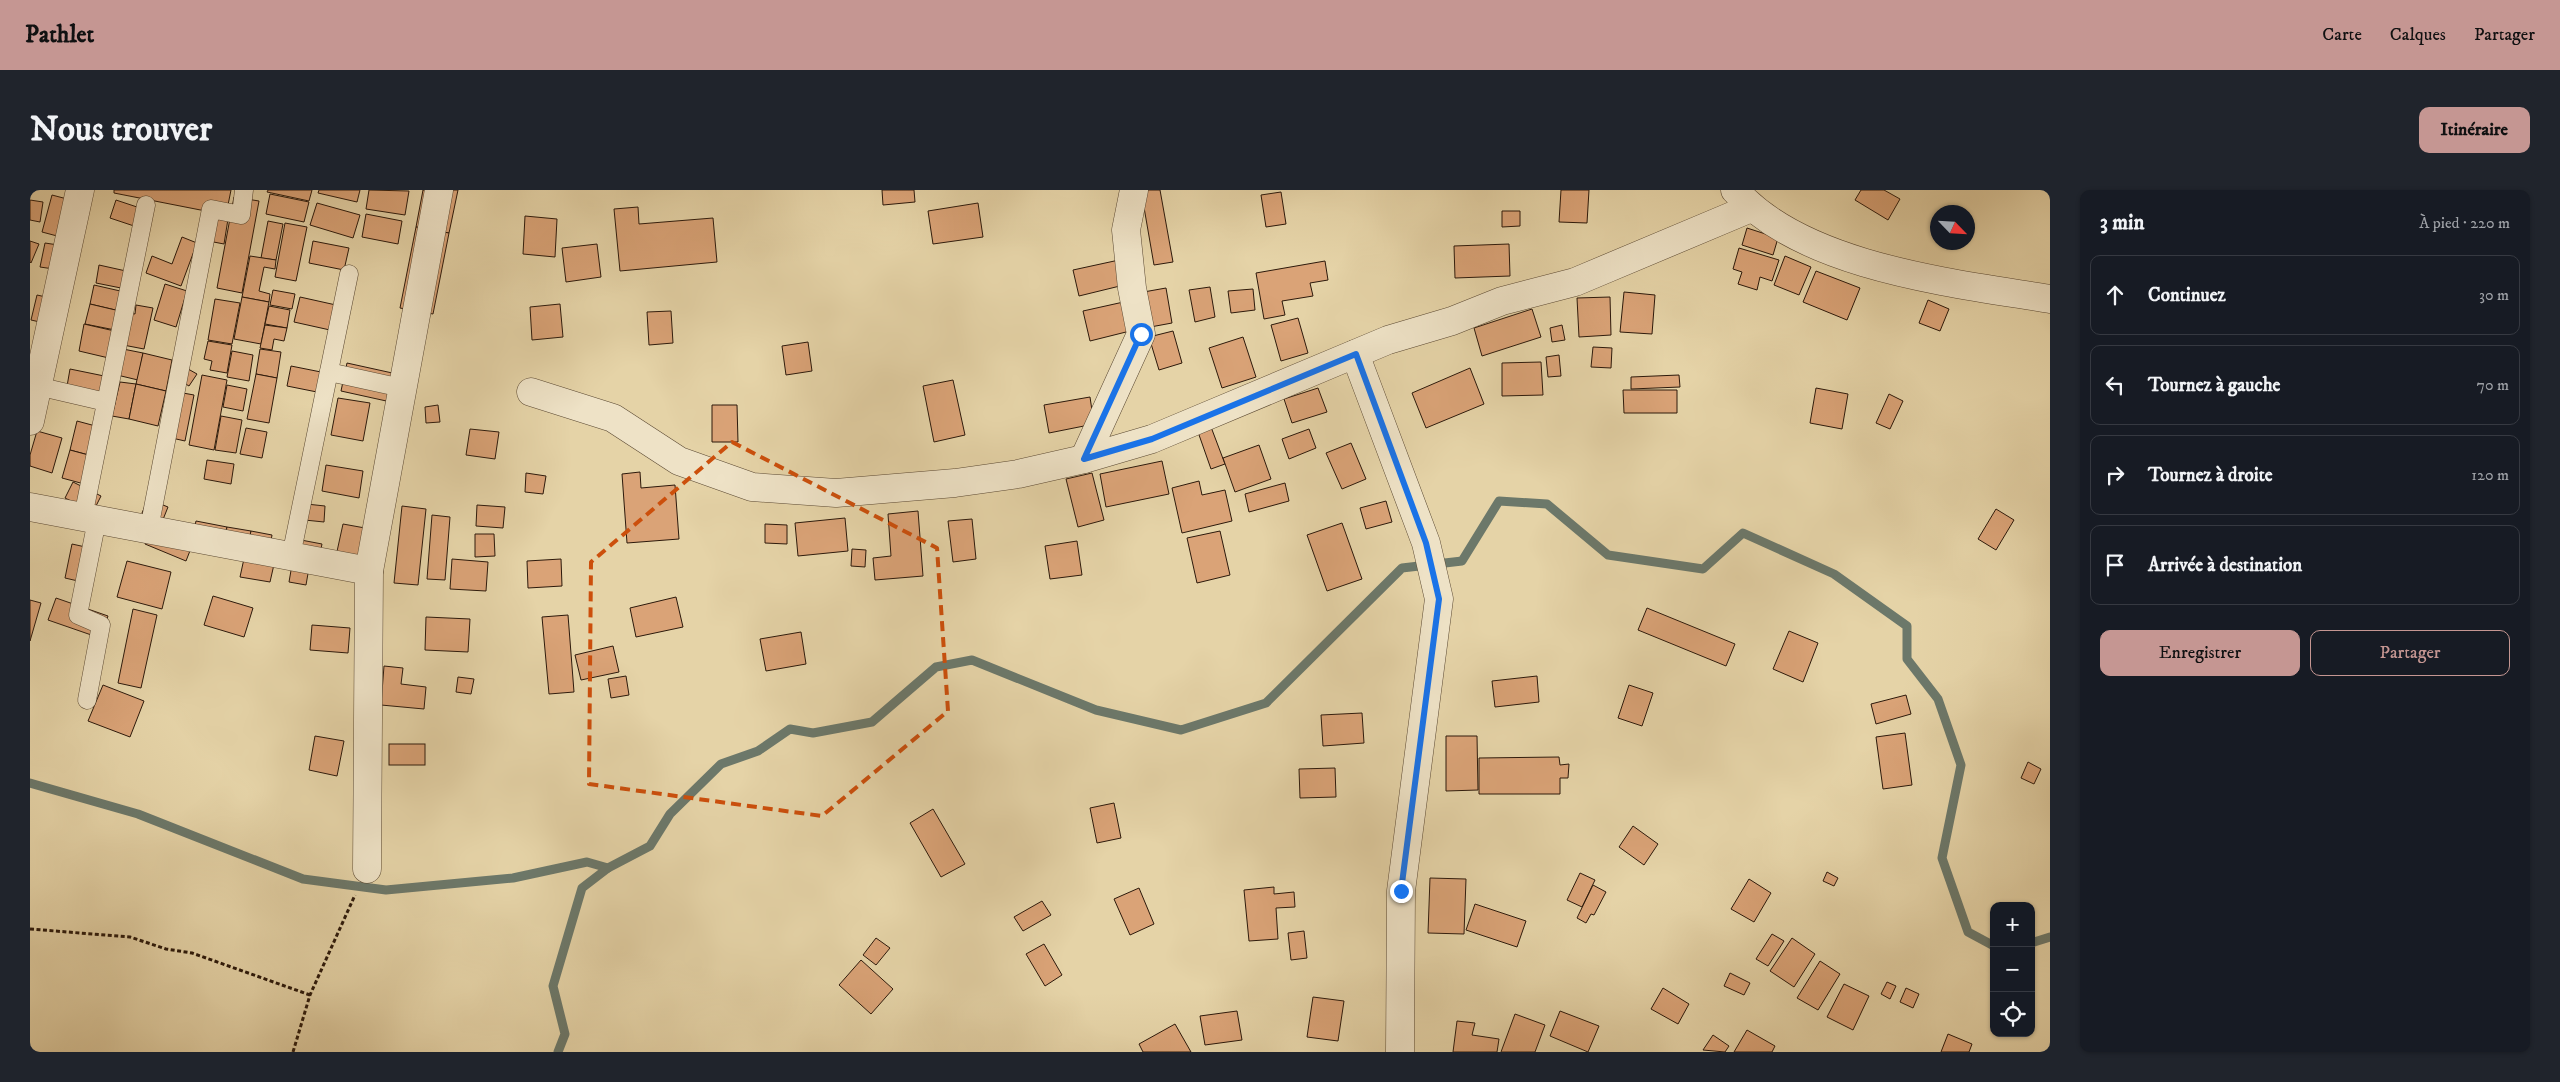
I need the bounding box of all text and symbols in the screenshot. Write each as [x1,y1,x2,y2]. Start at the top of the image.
text: Pathlet [25,20,94,50]
text: Carte [2322,24,2362,46]
text: Calques [2390,24,2446,46]
text: Partager [2474,24,2535,46]
button: Itinéraire [2419,107,2530,153]
text: Nous trouver [30,108,212,152]
north arrow [1930,205,1975,250]
text: 3 min [2100,210,2145,236]
text: À pied · 220 m [2419,213,2510,233]
icon: ahead [2101,281,2129,309]
text: Continuez [2148,284,2226,307]
text: 30 m [2479,285,2509,305]
route start [1130,323,1153,346]
icon: left [2101,371,2129,399]
text: Tournez à gauche [2148,374,2280,397]
text: 70 m [2477,375,2509,395]
icon: right [2101,461,2129,489]
text: Tournez à droite [2148,464,2273,487]
text: 120 m [2471,465,2509,485]
icon: arrive [2101,551,2129,579]
text: Arrivée à destination [2148,554,2302,577]
button: Enregistrer [2100,630,2300,676]
button: Partager [2310,630,2510,676]
route end [1390,880,1413,903]
map controls [1990,902,2035,1037]
button: + [1990,902,2035,947]
button: − [1990,947,2035,992]
button: locate [1990,992,2035,1037]

